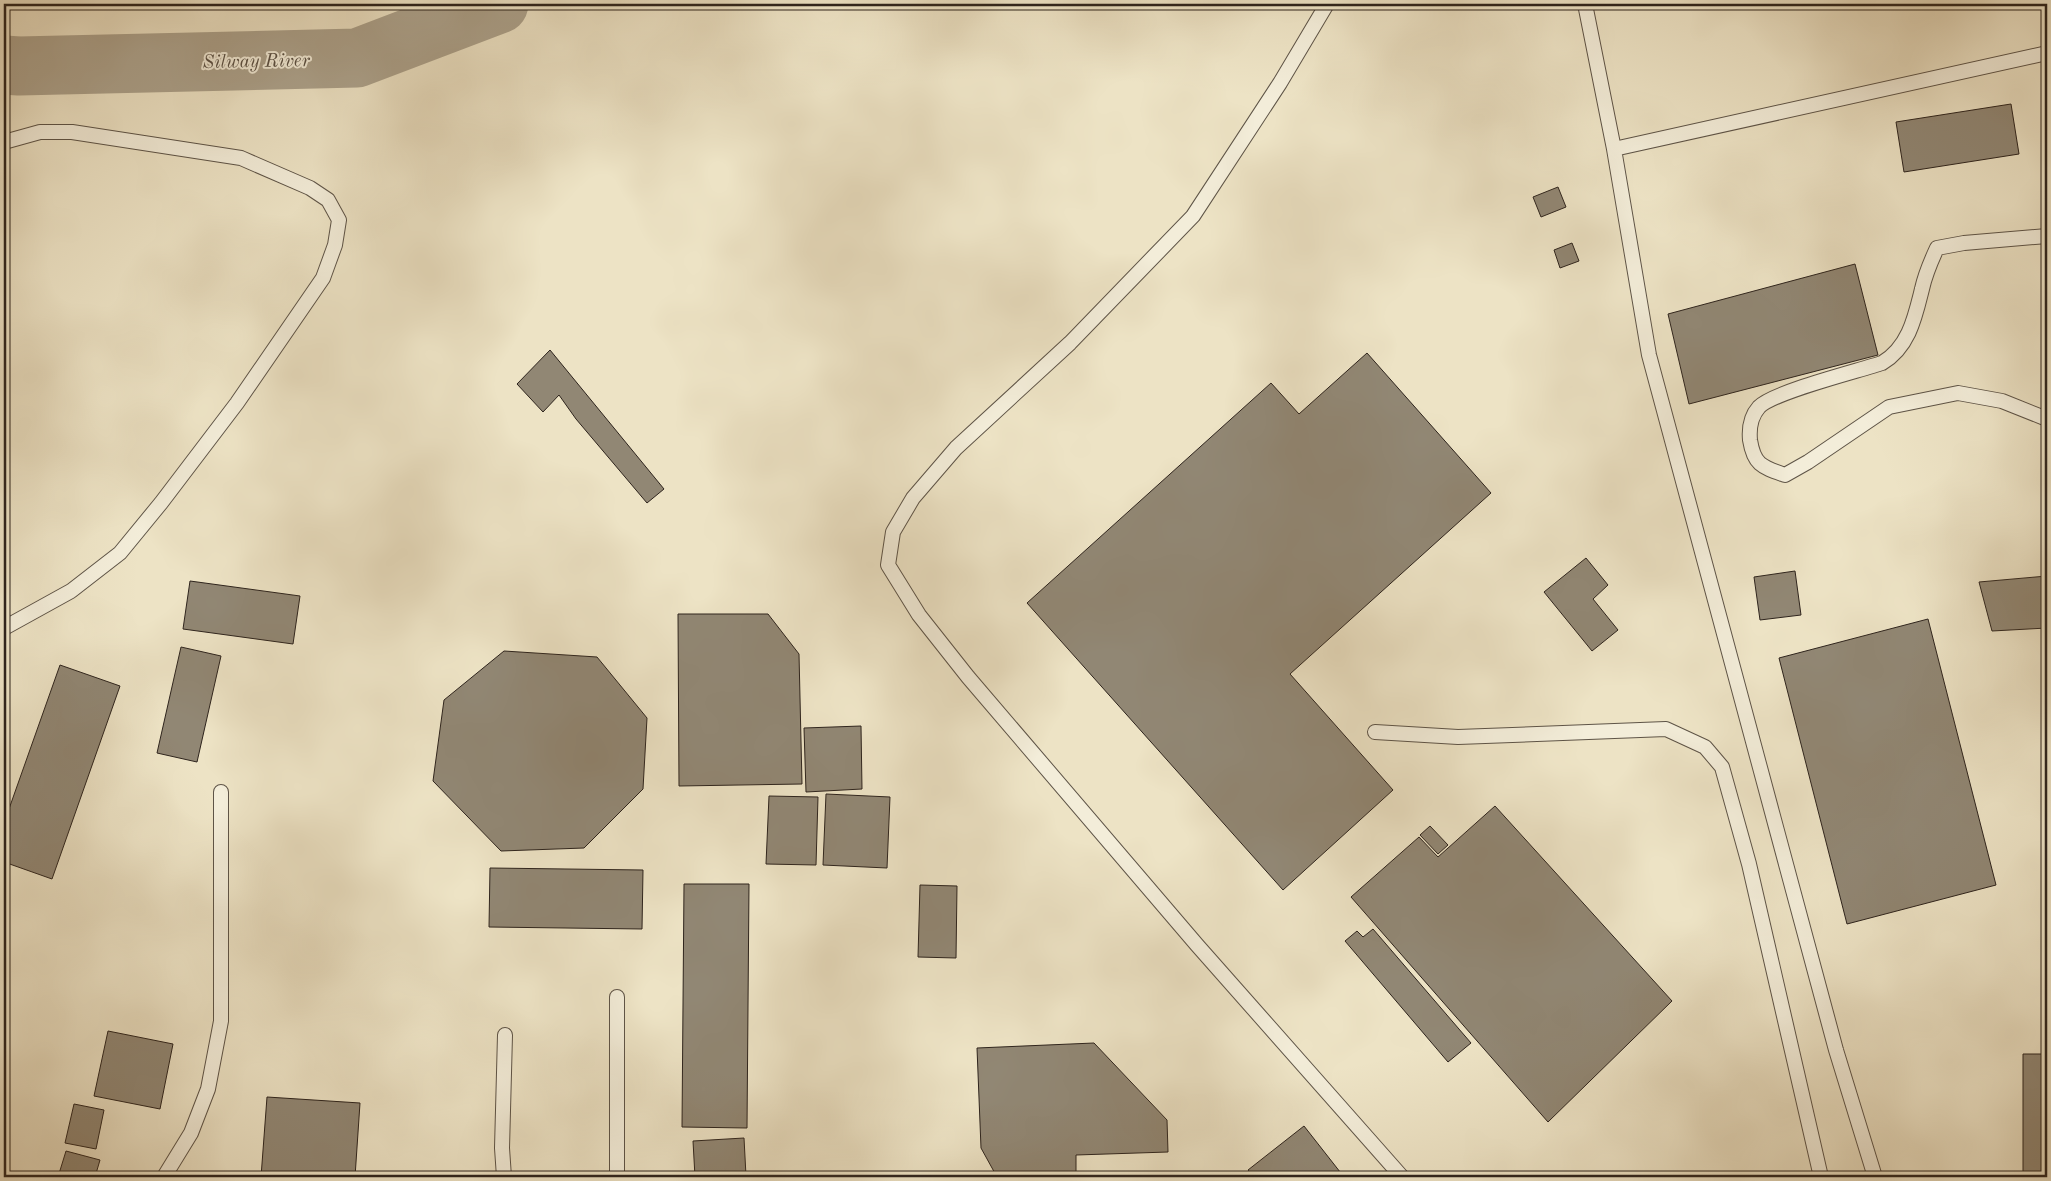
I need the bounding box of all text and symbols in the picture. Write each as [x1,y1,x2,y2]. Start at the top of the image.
water label: Silway River [202,52,311,73]

